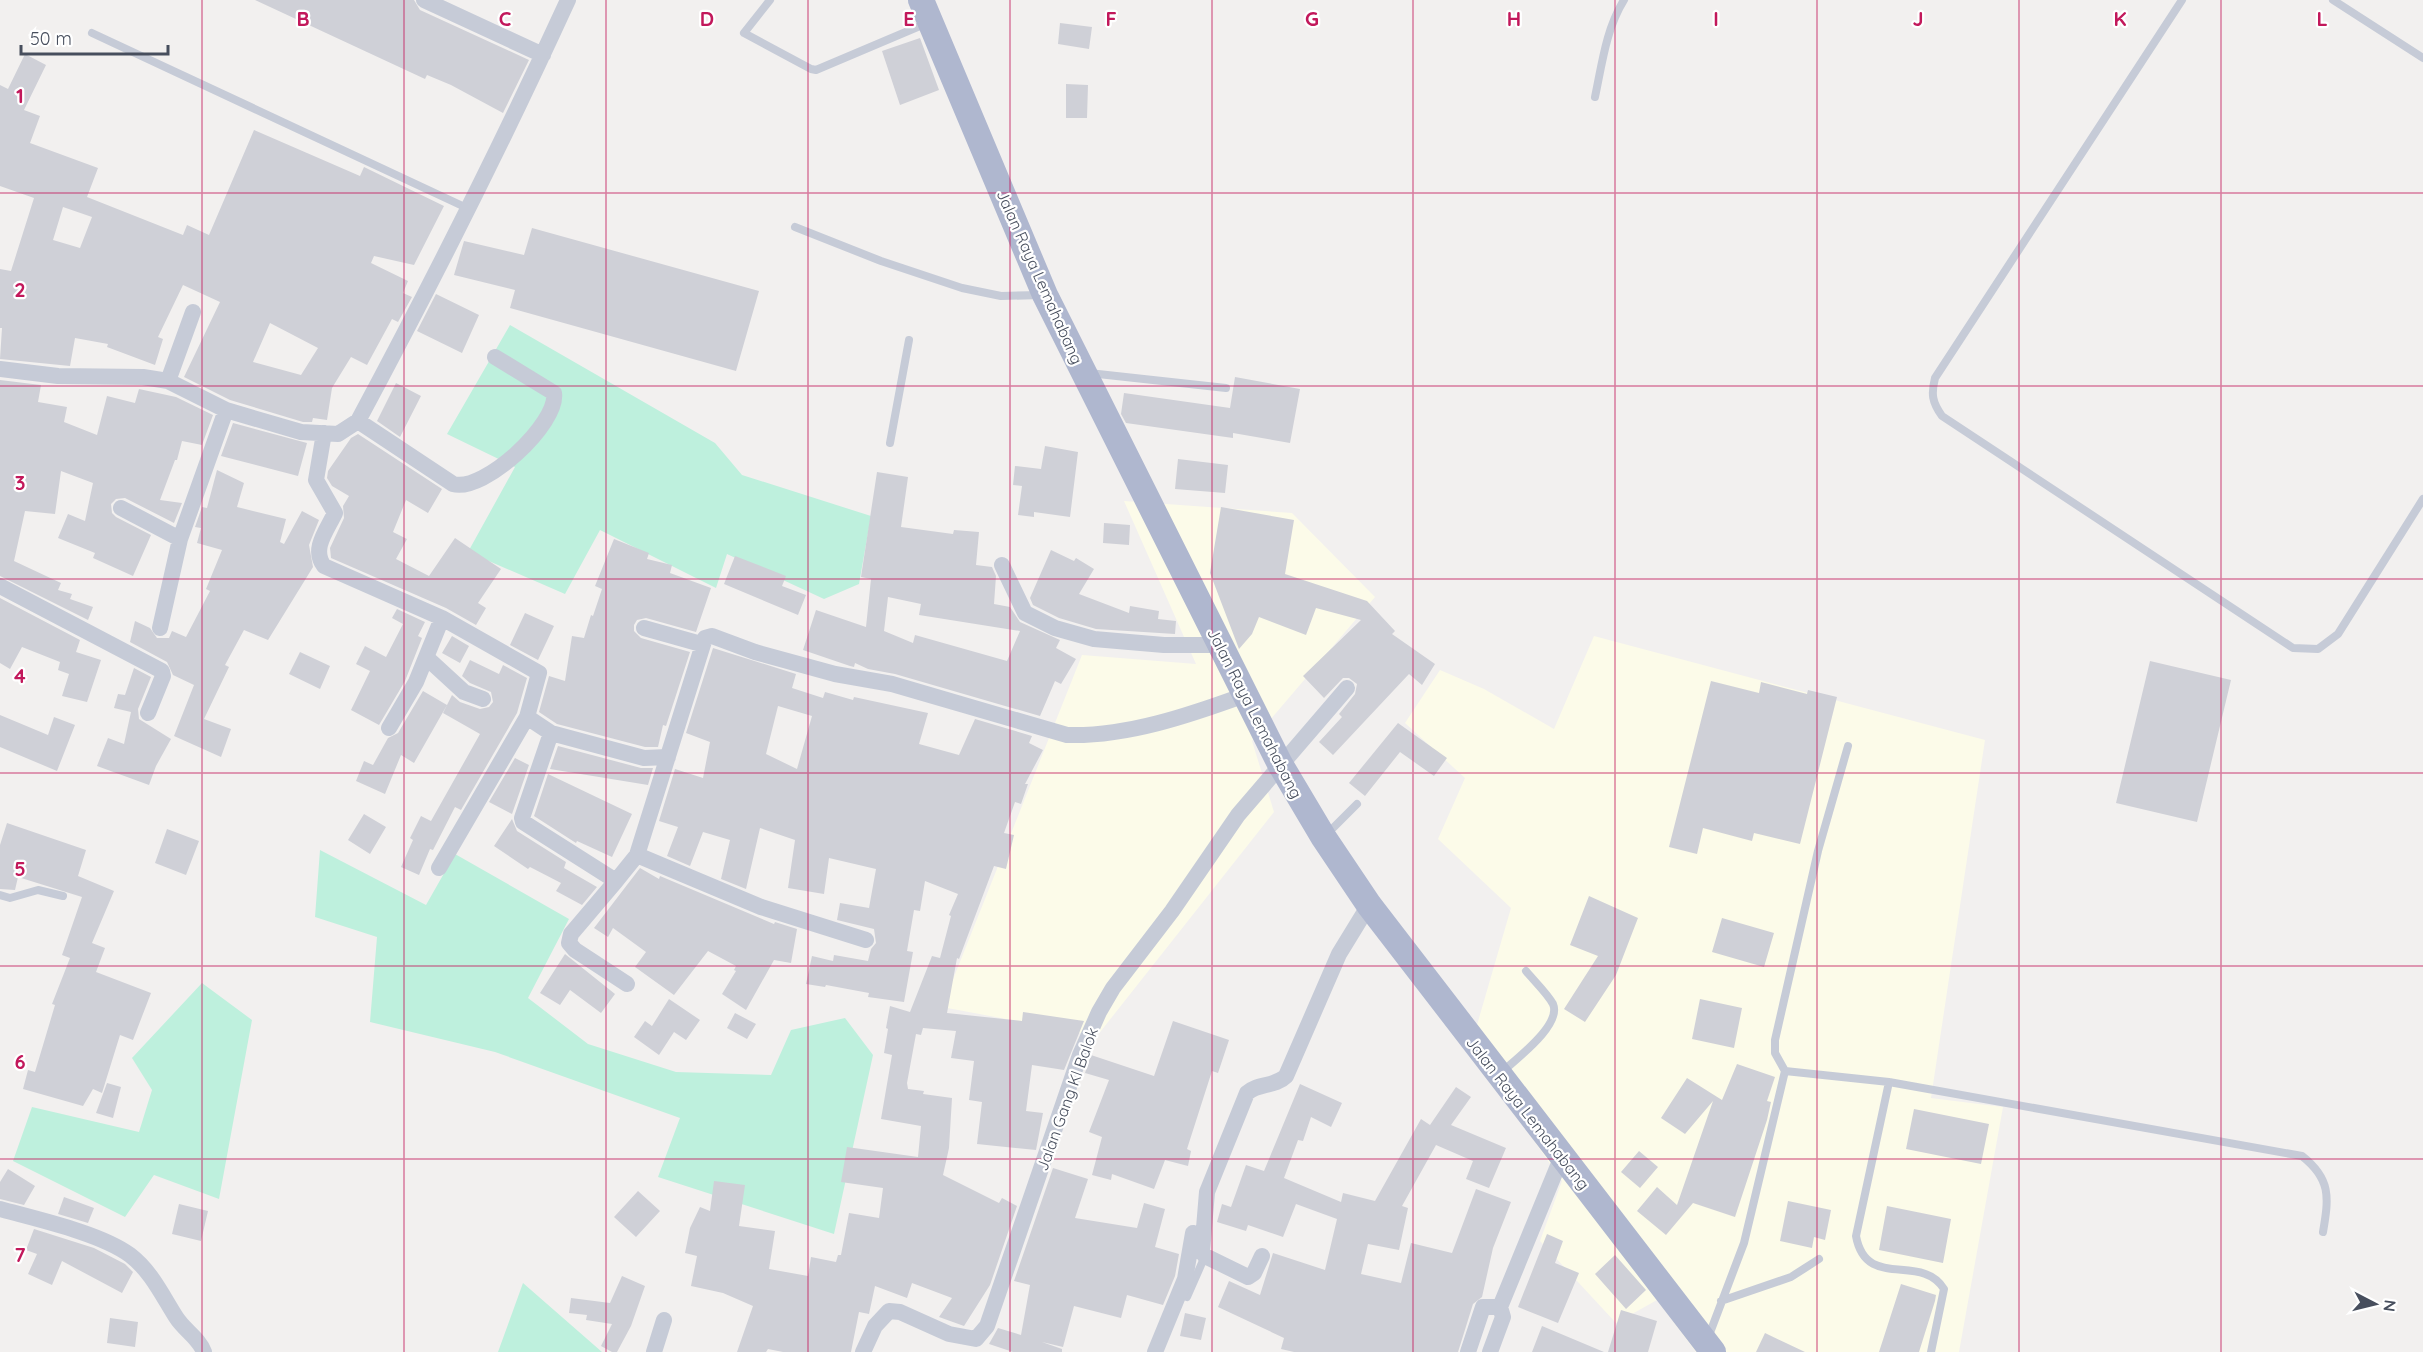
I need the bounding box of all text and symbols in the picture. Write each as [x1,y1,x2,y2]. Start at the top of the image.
text: B [296,6,310,31]
text: C [499,6,512,31]
text: D [700,6,714,31]
text: E [903,6,915,31]
text: F [1105,6,1117,31]
text: G [1305,6,1319,31]
text: H [1507,6,1521,31]
text: I [1713,6,1719,31]
text: J [1912,6,1924,31]
text: K [2113,6,2127,31]
text: L [2316,6,2328,31]
scale bar [21,18,168,56]
text: 50 m [30,27,72,50]
text: 1 [16,83,24,108]
street label: Jalan Raya Lemahabang [992,187,1088,367]
text: 2 [14,277,26,302]
text: 3 [15,470,25,495]
street label: Jalan Raya Lemahabang [1203,624,1307,802]
text: 4 [14,663,26,688]
text: 5 [14,856,26,881]
street label: Jalan Gang Kl Balok [1032,1025,1102,1173]
street label: Jalan Raya Lemahabang [1462,1032,1594,1194]
text: 6 [14,1049,26,1074]
text: 7 [15,1242,26,1267]
north arrow [2345,1274,2405,1334]
text: N [2379,1299,2401,1313]

